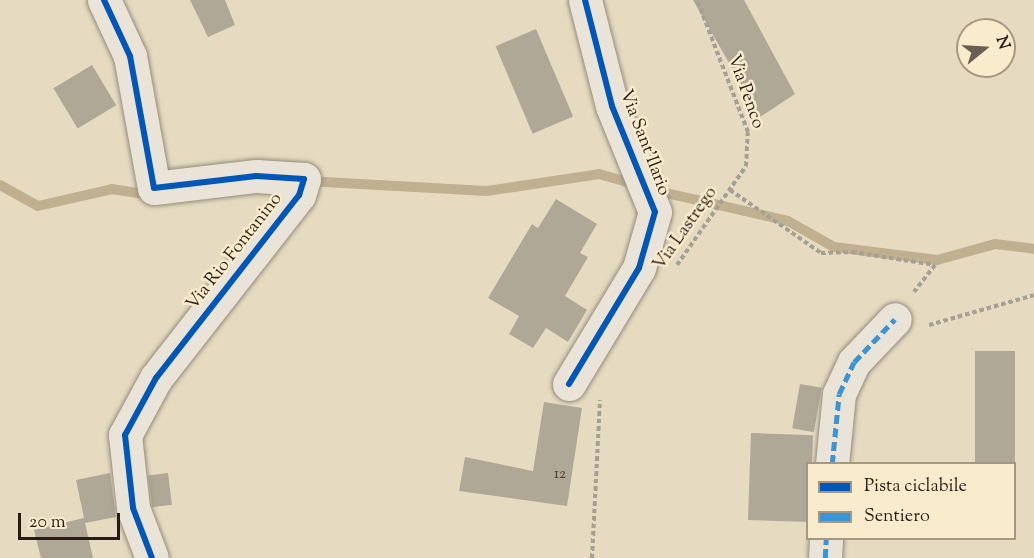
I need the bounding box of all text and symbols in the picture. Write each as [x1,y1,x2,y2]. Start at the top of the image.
north arrow [956,18,1016,78]
text: N [989,33,1015,53]
street label: Via Penco [722,52,768,132]
street label: Via Sant'Ilario [614,87,674,199]
street label: Via Lastrego [649,183,723,275]
street label: Via Rio Fontanino [183,189,287,315]
legend [806,462,1016,540]
house number: 12 [554,466,566,484]
text: Pista ciclabile [864,474,967,500]
scale bar [21,501,123,539]
text: Sentiero [864,504,930,530]
text: 20 m [29,510,66,536]

